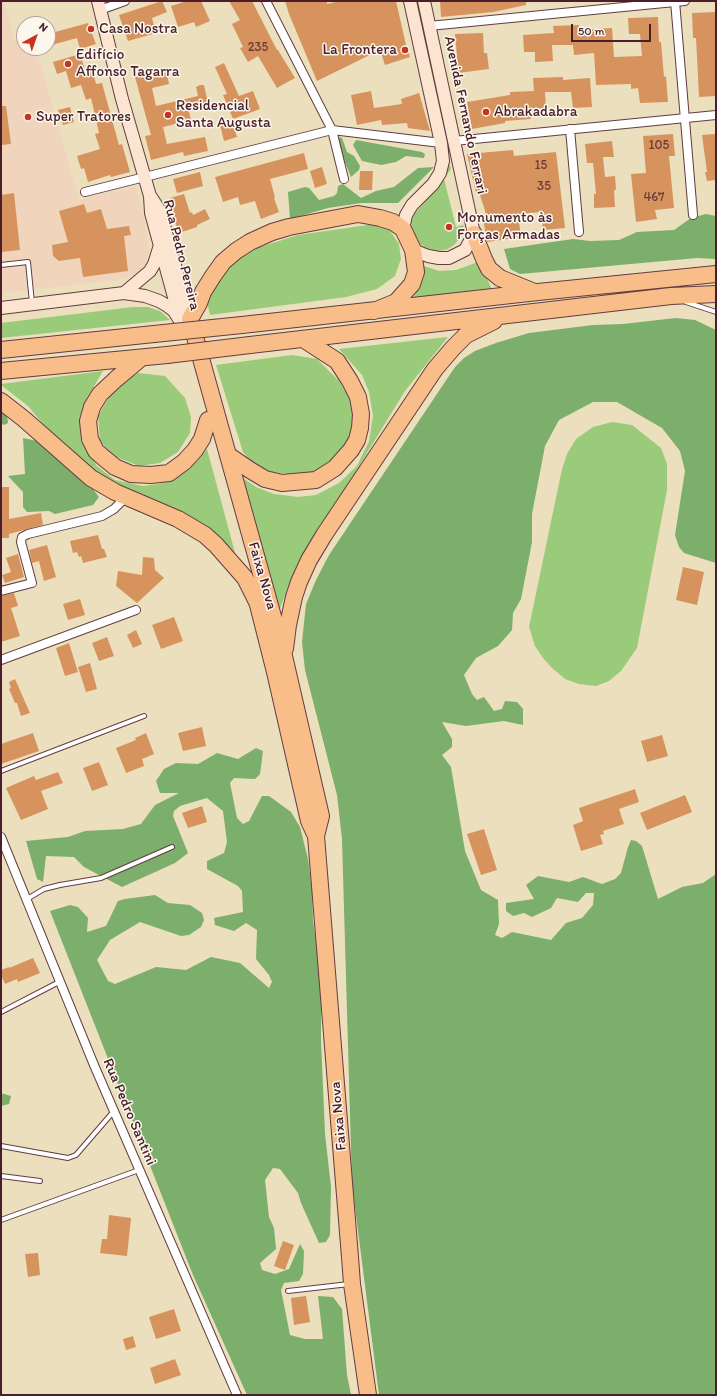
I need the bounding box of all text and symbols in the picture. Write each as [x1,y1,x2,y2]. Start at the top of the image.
north arrow [16,16,56,56]
scale bar [573,16,653,42]
text: N [36,20,50,35]
place label: Casa Nostra [99,20,177,38]
marker: Casa Nostra [86,24,96,34]
text: 50 m [578,24,604,38]
street label: Avenida Fernando Ferrari [439,34,491,196]
house number: 235 [248,40,268,56]
place label: La Frontera [323,41,397,59]
marker: La Frontera [400,45,410,55]
place label: Edifício Affonso Tagarra [76,46,180,81]
marker: Edifício Affonso Tagarra [63,59,73,69]
place label: Residencial Santa Augusta [176,97,271,132]
place label: Abrakadabra [494,103,578,121]
marker: Abrakadabra [481,107,491,117]
place label: Super Tratores [36,108,131,126]
marker: Residencial Santa Augusta [163,110,173,120]
marker: Super Tratores [23,112,33,122]
house number: 105 [649,138,669,154]
house number: 15 [535,158,547,174]
house number: 35 [537,179,551,195]
house number: 467 [643,190,665,206]
street label: Rua Pedro Pereira [158,198,204,312]
place label: Monumento às Forças Armadas [457,209,560,244]
marker: Monumento às Forças Armadas [444,222,454,232]
street label: Faixa Nova [244,540,280,612]
street label: Rua Pedro Santini [98,1056,160,1168]
street label: Faixa Nova [327,1081,351,1151]

